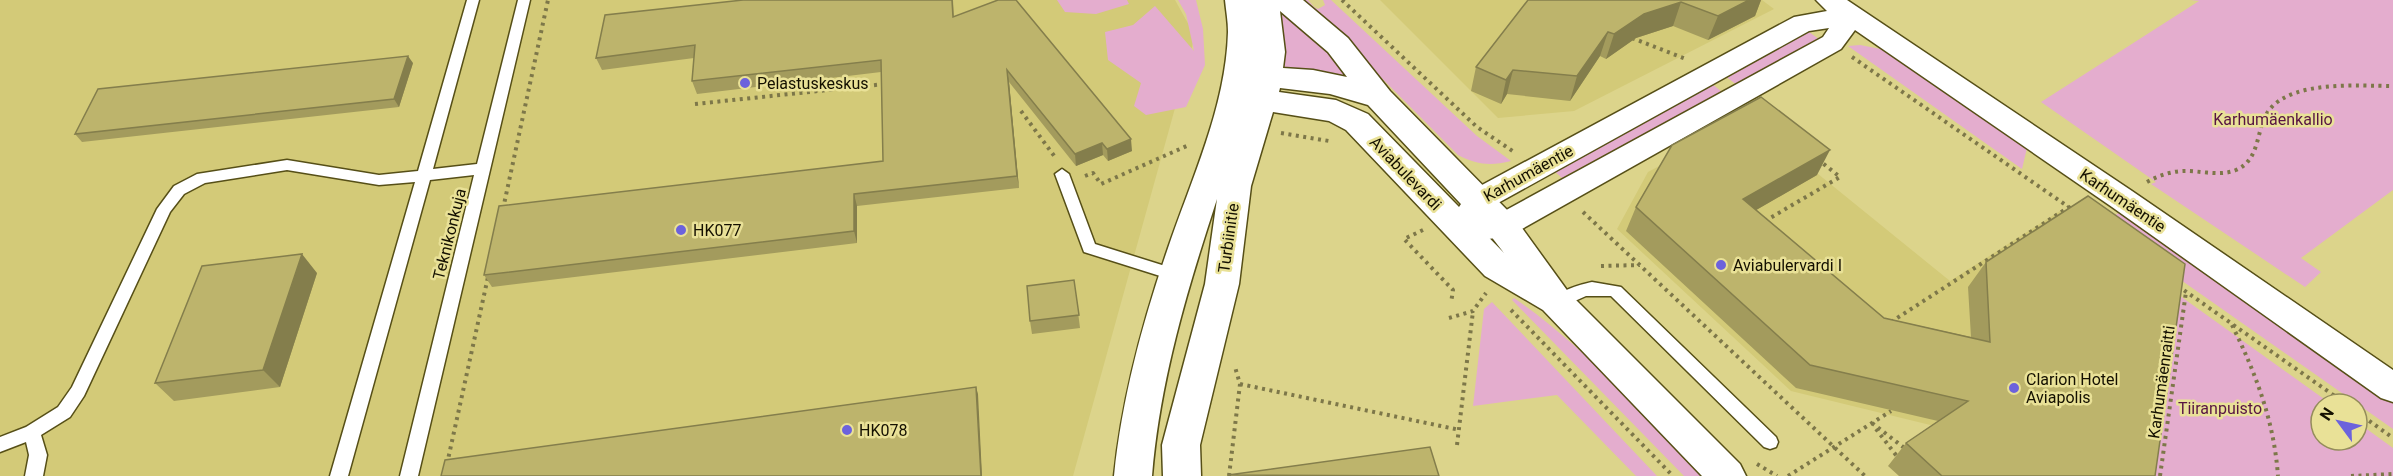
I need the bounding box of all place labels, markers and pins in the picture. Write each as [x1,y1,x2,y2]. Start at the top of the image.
place label: Pelastuskeskus [757,74,869,93]
marker: Pelastuskeskus [738,76,752,90]
place label: HK077 [693,221,741,240]
marker: HK077 [674,223,688,237]
place label: Aviabulervardi I [1733,256,1842,275]
marker: Aviabulervardi I [1714,258,1728,272]
place label: Clarion Hotel Aviapolis [2026,370,2118,407]
marker: Clarion Hotel Aviapolis [2007,381,2021,395]
place label: HK078 [859,421,907,440]
marker: HK078 [840,423,854,437]

